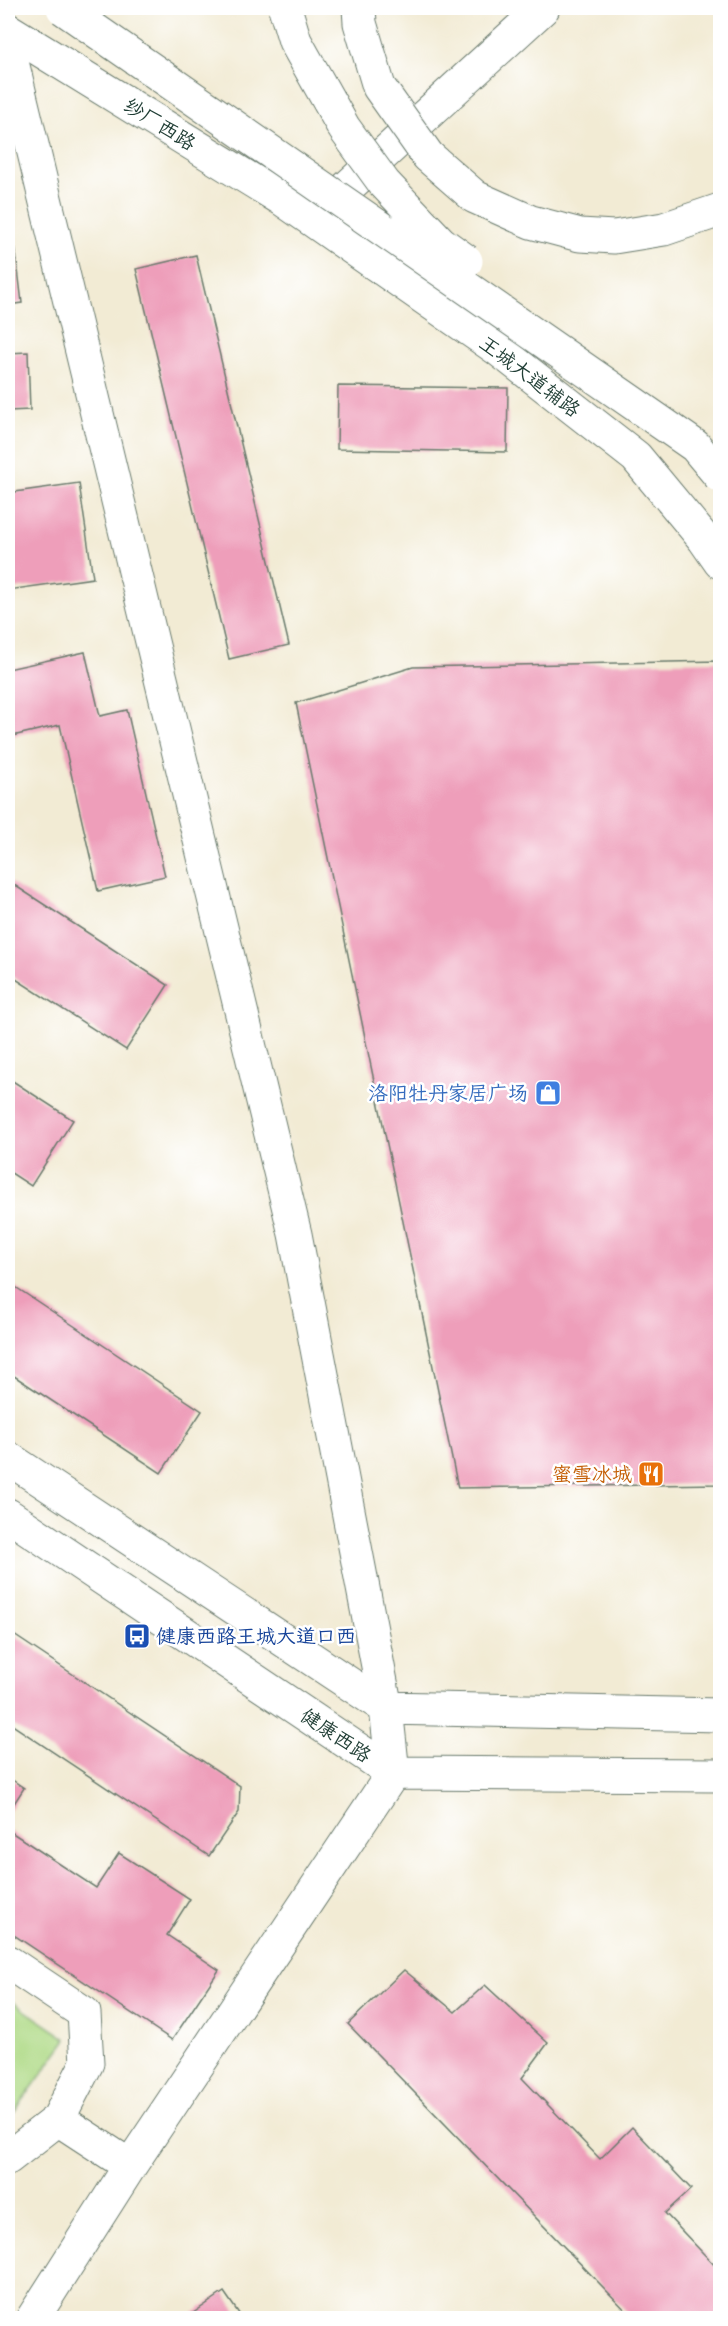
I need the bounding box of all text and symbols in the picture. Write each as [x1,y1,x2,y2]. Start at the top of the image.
street label: 纱厂西路 [119,91,202,157]
street label: 王城大道辅路 [474,329,587,423]
shop icon: 洛阳牡丹家居广场 [533,1078,563,1108]
place label: 洛阳牡丹家居广场 [368,1079,528,1106]
restaurant icon: 蜜雪冰城 [636,1459,666,1489]
place label: 蜜雪冰城 [552,1460,632,1487]
bus stop icon: 健康西路王城大道口西 [122,1621,152,1651]
place label: 健康西路王城大道口西 [156,1622,356,1649]
street label: 健康西路 [296,1701,378,1769]

